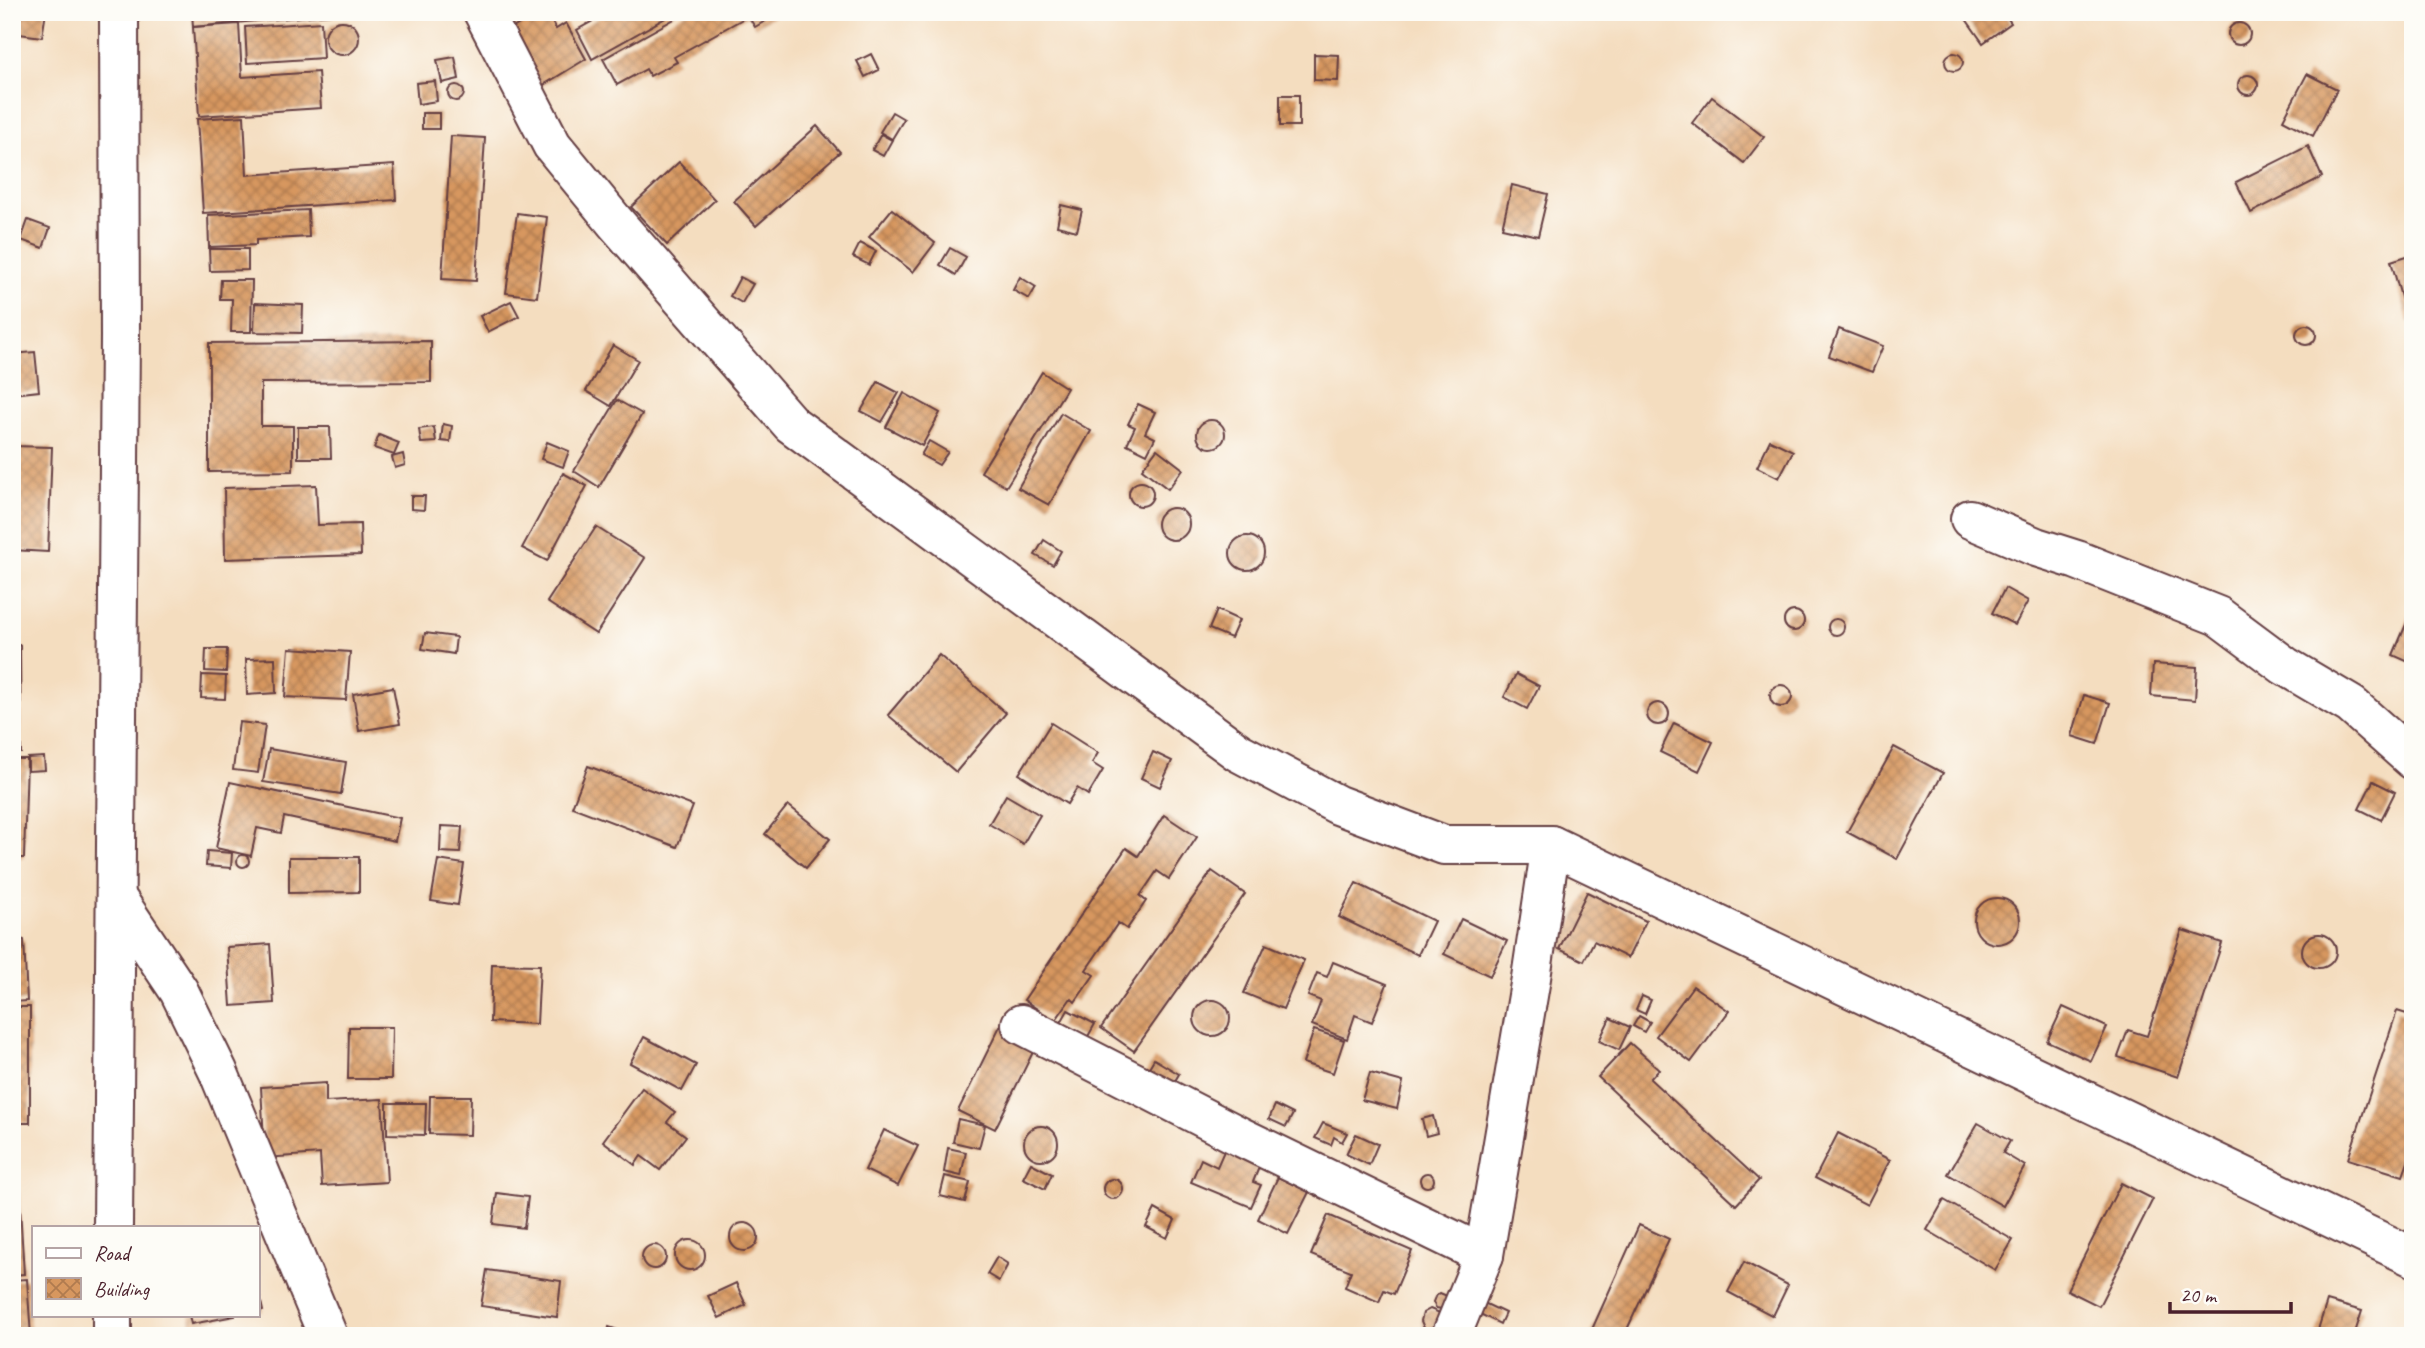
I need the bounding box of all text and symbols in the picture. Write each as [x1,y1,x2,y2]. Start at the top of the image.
legend [32,1226,259,1316]
text: Road [94,1240,133,1266]
scale bar [2170,1271,2290,1315]
text: Building [94,1276,151,1302]
text: 20 m [2180,1282,2218,1308]

